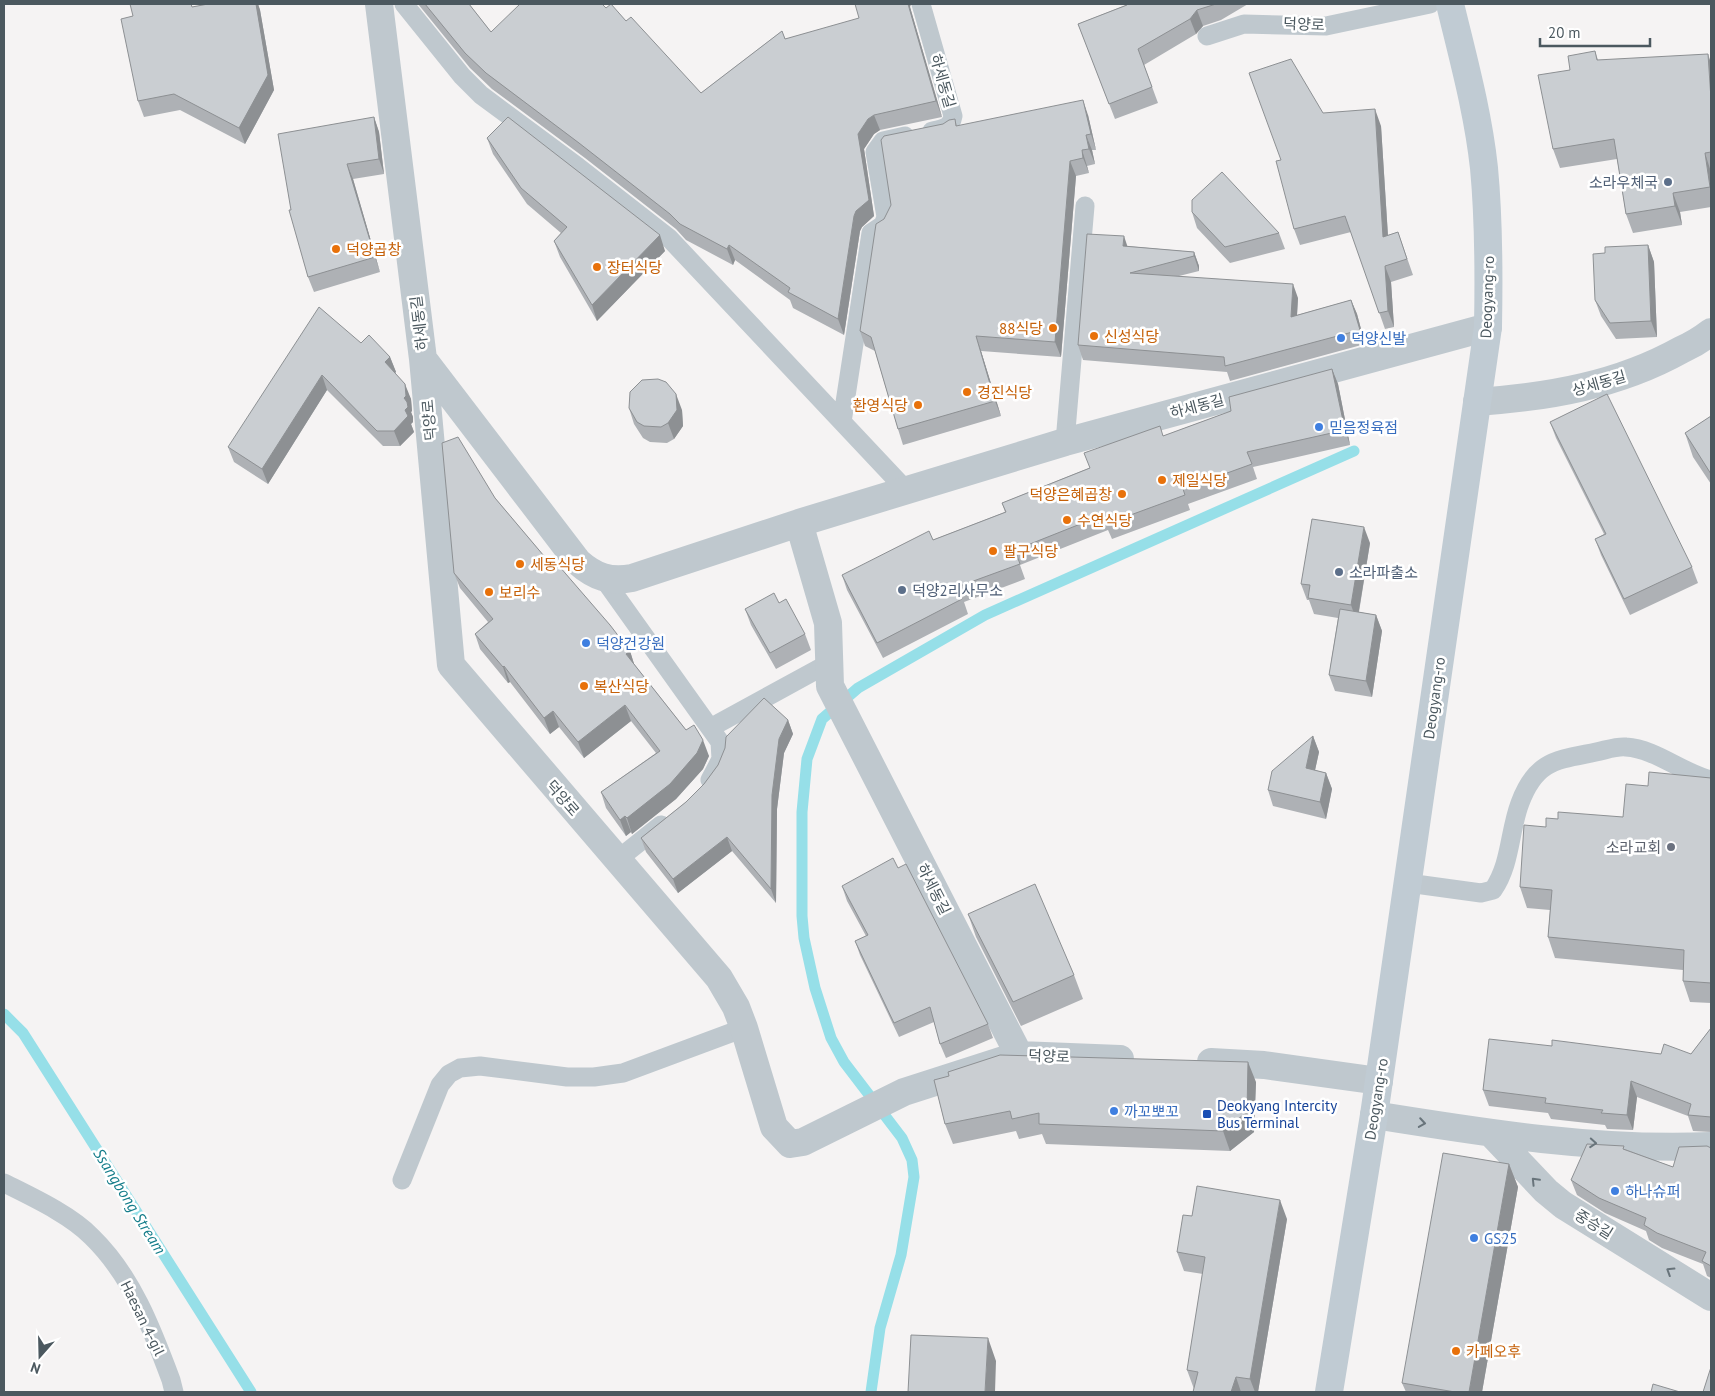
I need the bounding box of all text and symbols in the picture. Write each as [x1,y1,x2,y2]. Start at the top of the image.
street label: 덕양로 [1283,14,1325,34]
scale bar [1540,15,1650,47]
text: 20 m [1548,23,1581,42]
street label: 하세동길 [926,52,960,110]
place label: 소라우체국 [1589,173,1658,192]
marker: 소라우체국 [1662,176,1674,188]
place label: 덕양곱창 [346,240,401,259]
marker: 덕양곱창 [330,243,342,255]
street label: Deogyang-ro [1476,255,1498,339]
place label: 장터식당 [607,258,662,277]
marker: 장터식당 [591,261,603,273]
street label: 하세동길 [406,294,432,352]
place label: 88식당 [999,319,1043,338]
marker: 88식당 [1047,322,1059,334]
place label: 신성식당 [1104,327,1159,346]
place label: 덕양신발 [1351,329,1406,348]
marker: 신성식당 [1088,330,1100,342]
marker: 덕양신발 [1335,332,1347,344]
street label: 상세동길 [1570,366,1628,400]
place label: 경진식당 [977,383,1032,402]
marker: 경진식당 [961,386,973,398]
street label: 하세동길 [1168,390,1226,422]
place label: 환영식당 [853,396,908,415]
street label: 덕양로 [418,399,440,441]
marker: 환영식당 [912,399,924,411]
place label: 믿음정육점 [1329,418,1398,437]
marker: 믿음정육점 [1313,421,1325,433]
place label: 제일식당 [1172,471,1227,490]
marker: 제일식당 [1156,474,1168,486]
place label: 덕양은혜곱창 [1029,485,1112,504]
marker: 덕양은혜곱창 [1116,488,1128,500]
place label: 수연식당 [1077,511,1132,530]
marker: 수연식당 [1061,514,1073,526]
place label: 팔구식당 [1003,542,1058,561]
marker: 팔구식당 [987,545,999,557]
place label: 세동식당 [530,555,585,574]
marker: 세동식당 [514,558,526,570]
place label: 소라파출소 [1349,563,1418,582]
marker: 소라파출소 [1333,566,1345,578]
place label: 덕양2리사무소 [912,581,1003,600]
place label: 보리수 [499,583,540,602]
marker: 덕양2리사무소 [896,584,908,596]
marker: 보리수 [483,586,495,598]
place label: 덕양건강원 [596,634,665,653]
marker: 덕양건강원 [580,637,592,649]
street label: Deogyang-ro [1419,656,1449,740]
place label: 복산식당 [594,677,649,696]
marker: 복산식당 [578,680,590,692]
street label: 덕양로 [542,776,584,820]
place label: 소라교회 [1606,838,1661,857]
marker: 소라교회 [1665,841,1677,853]
street label: 하세동길 [913,860,955,918]
street label: 덕양로 [1028,1046,1070,1066]
street label: Deogyang-ro [1360,1057,1392,1141]
place label: Deokyang Intercity Bus Terminal [1217,1096,1337,1132]
place label: 까꼬뽀꼬 [1124,1102,1179,1121]
marker: 까꼬뽀꼬 [1108,1105,1120,1117]
marker: Deokyang Intercity Bus Terminal [1201,1108,1213,1120]
one-way arrow [1418,1117,1426,1127]
one-way arrow [1589,1138,1597,1149]
water label: Ssangbong Stream [89,1144,171,1258]
one-way arrow [1532,1177,1541,1186]
place label: 하나슈퍼 [1625,1182,1680,1201]
marker: 하나슈퍼 [1609,1185,1621,1197]
street label: 중승길 [1571,1205,1617,1243]
place label: GS25 [1484,1229,1518,1248]
marker: GS25 [1468,1232,1480,1244]
one-way arrow [1666,1268,1675,1278]
street label: Haesan 4-gil [117,1277,170,1359]
north arrow [15,1331,65,1381]
place label: 카페오후 [1466,1342,1521,1361]
marker: 카페오후 [1450,1345,1462,1357]
text: N [28,1358,43,1378]

